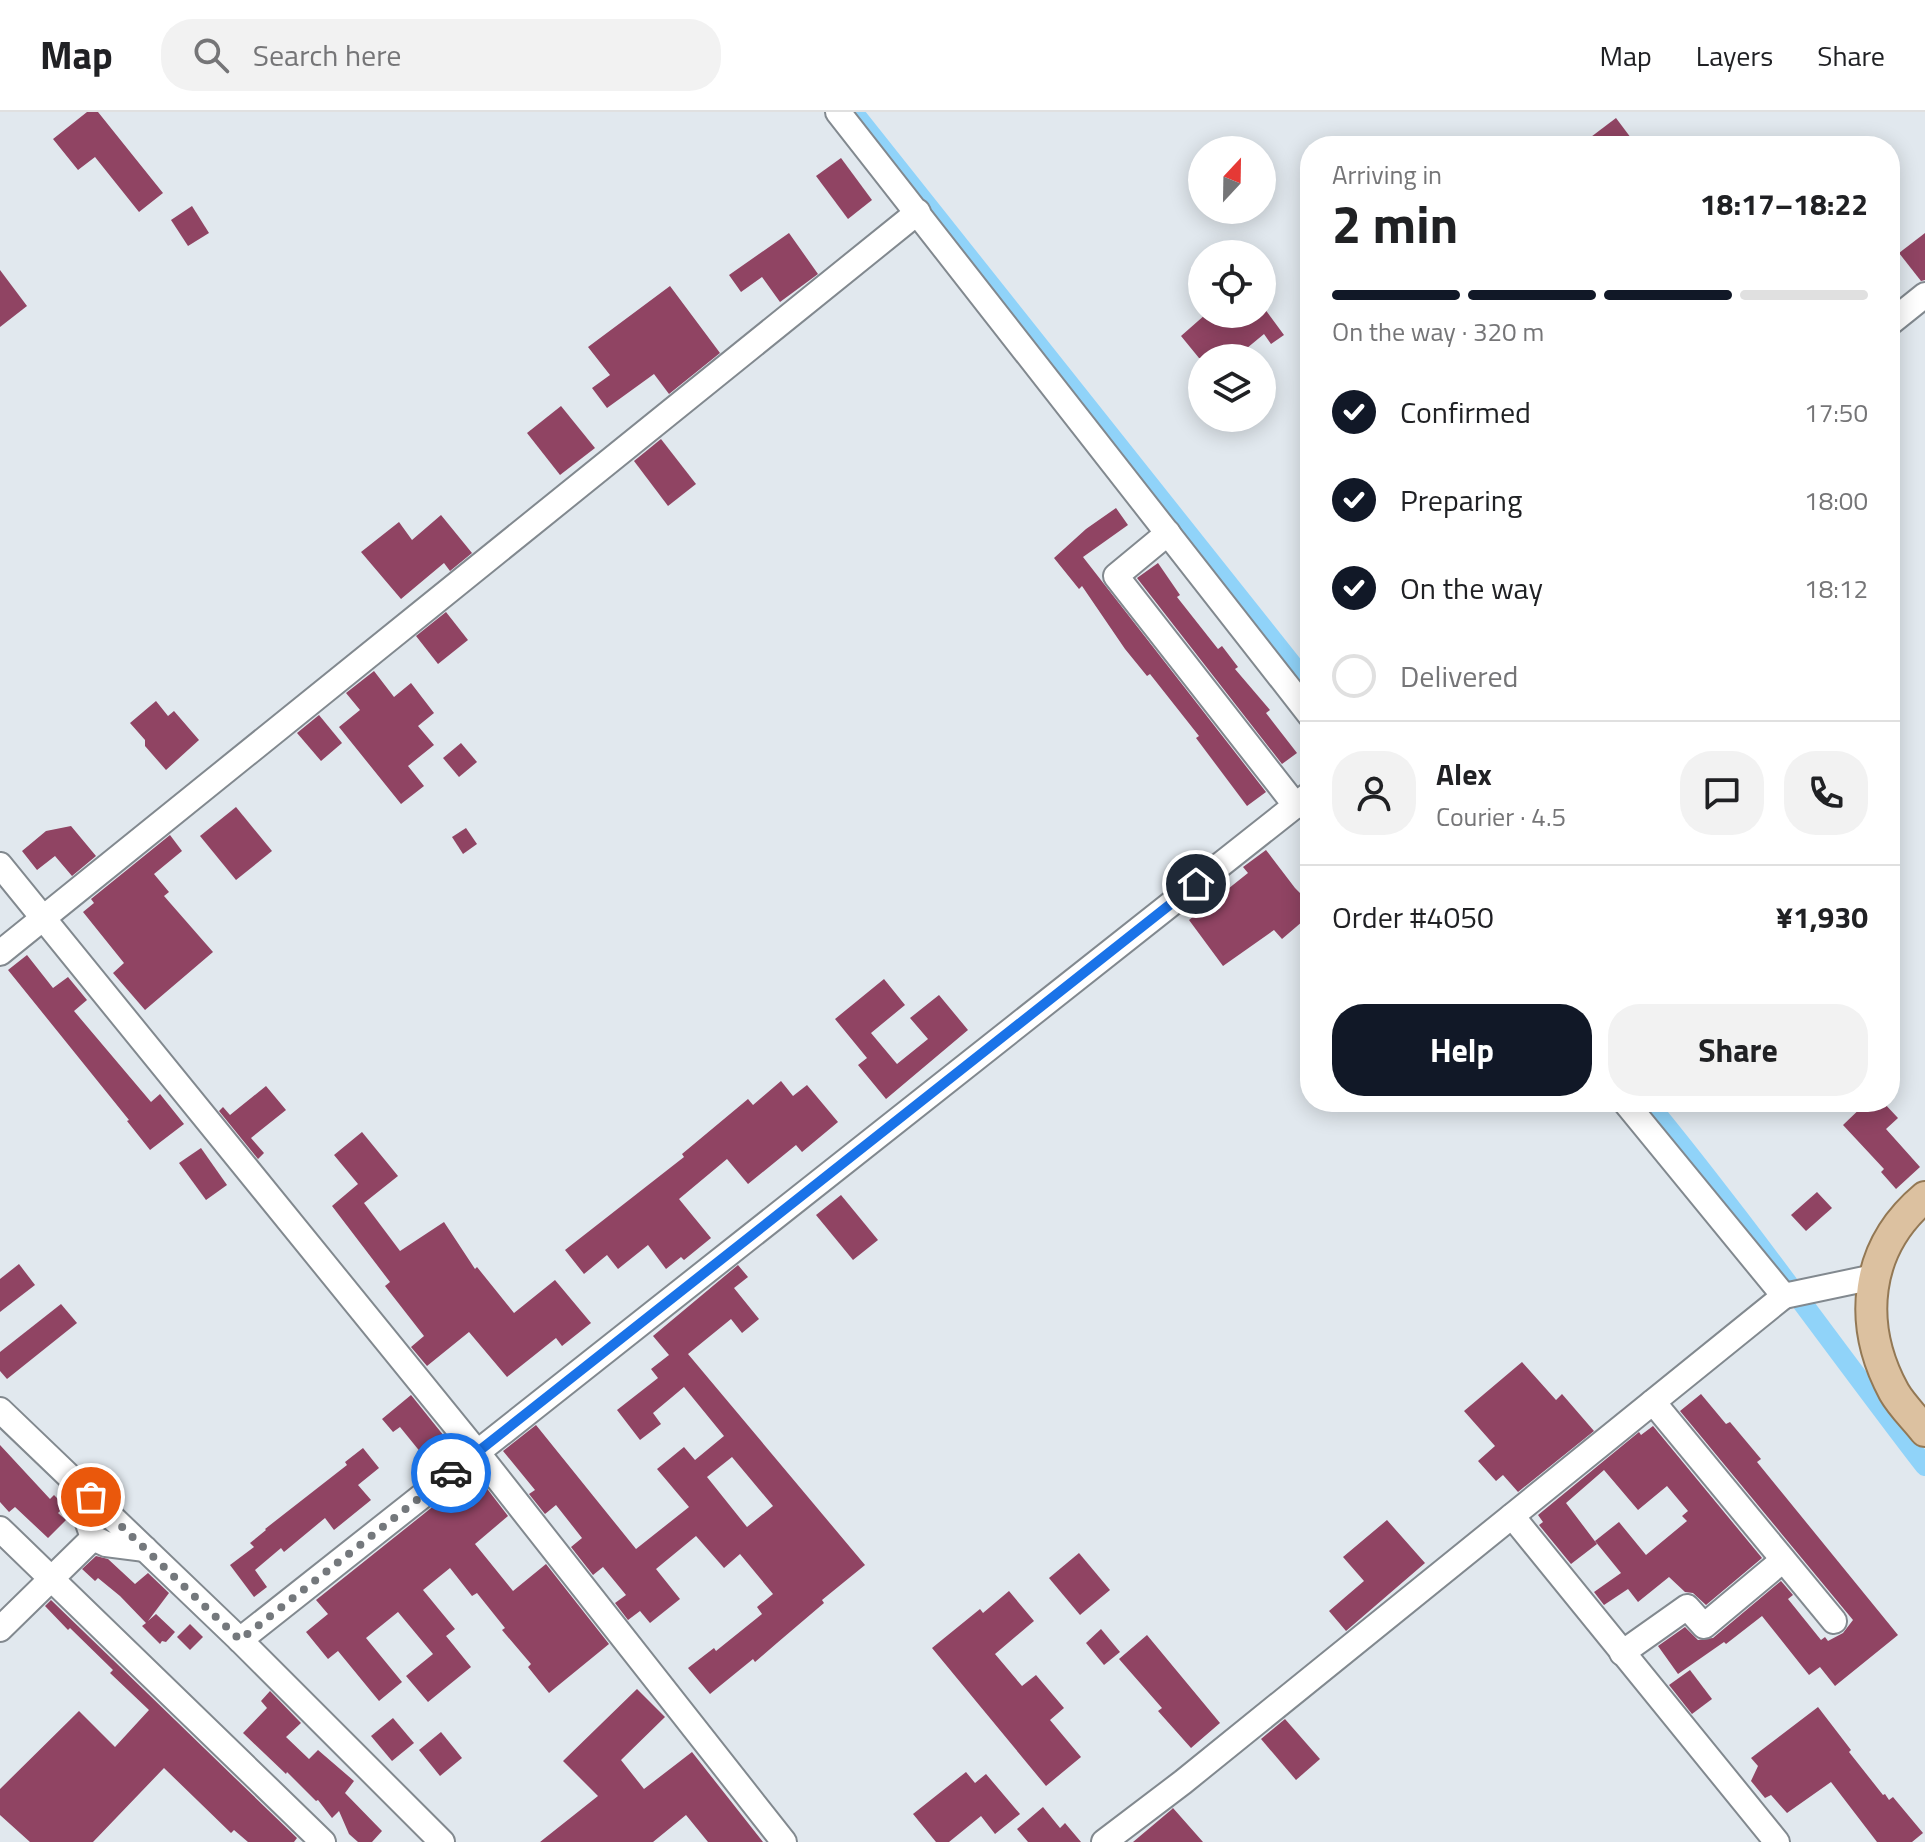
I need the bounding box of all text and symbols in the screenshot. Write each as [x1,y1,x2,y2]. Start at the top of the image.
search box [161,19,721,91]
text: Map [40,26,113,84]
text: Search here [253,32,402,78]
icon: search [189,33,233,77]
text: Map [1599,34,1652,77]
text: Layers [1696,34,1773,77]
text: Share [1817,34,1885,77]
north arrow [1188,136,1276,224]
map controls [1188,136,1276,432]
text: Arriving in [1332,155,1442,194]
text: 18:17–18:22 [1700,181,1868,227]
text: 2 min [1332,184,1458,263]
button: locate [1188,240,1276,328]
text: On the way · 320 m [1332,312,1544,351]
button: layers [1188,344,1276,432]
text: Confirmed [1400,389,1531,435]
icon: check [1332,390,1376,434]
text: 17:50 [1804,393,1868,432]
text: Preparing [1400,477,1522,523]
icon: check [1332,478,1376,522]
text: 18:00 [1804,481,1868,520]
text: On the way [1400,565,1543,611]
icon: check [1332,566,1376,610]
text: 18:12 [1804,569,1868,608]
text: Delivered [1400,653,1518,699]
button: person [1332,751,1416,835]
text: Alex [1436,751,1492,797]
button: chat [1680,751,1764,835]
button: phone [1784,751,1868,835]
text: Courier · 4.5 [1436,797,1566,836]
pin [1162,850,1230,918]
icon: home [1174,862,1218,906]
text: Order #4050 [1332,894,1494,940]
text: ¥1,930 [1776,894,1868,940]
button: Help [1332,1004,1592,1096]
button: Share [1608,1004,1868,1096]
courier [411,1433,491,1513]
icon: car [429,1451,473,1495]
pin [57,1463,125,1531]
icon: bag [69,1475,113,1519]

